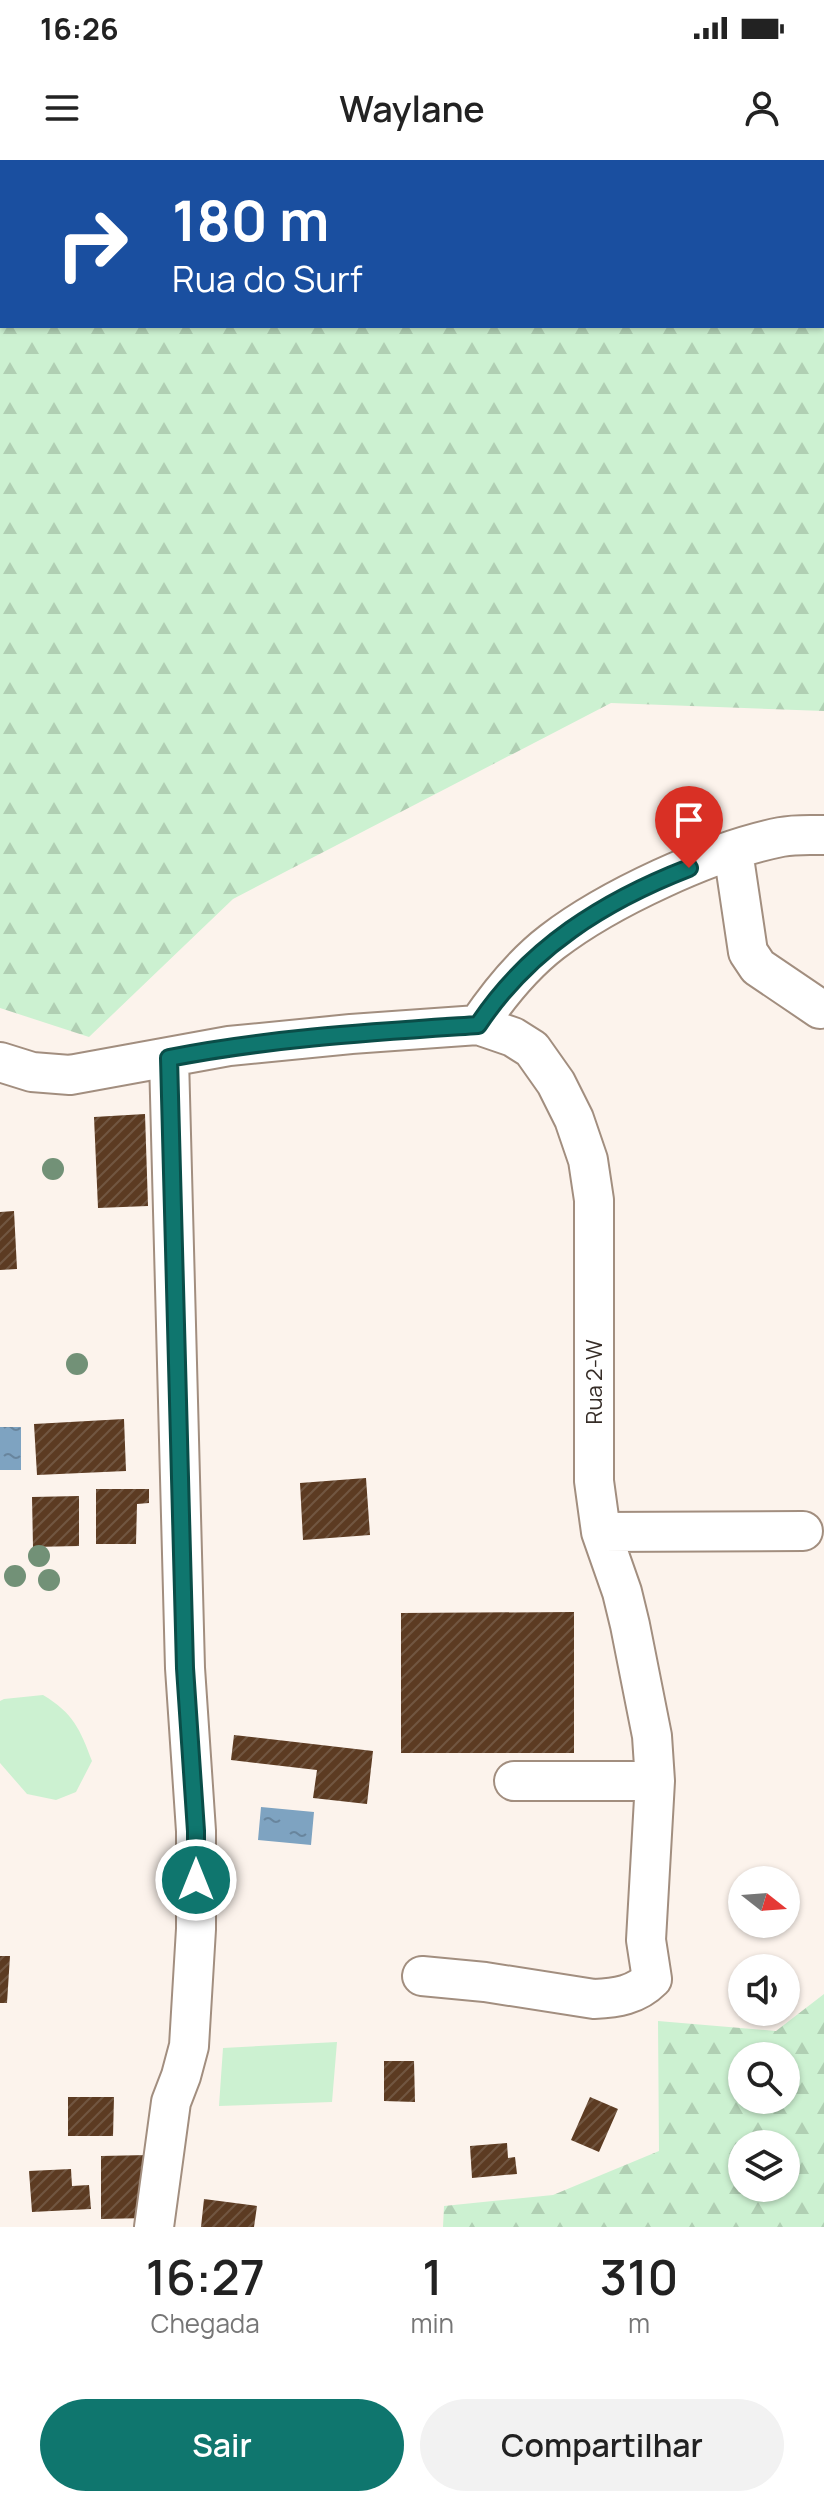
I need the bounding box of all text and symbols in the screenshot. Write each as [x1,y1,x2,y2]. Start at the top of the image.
text: 16:26 [40,8,119,49]
text: Waylane [339,84,485,133]
icon: menu [40,86,84,130]
icon: person [740,86,784,130]
text: 180 m [172,181,329,258]
icon: right [40,192,144,296]
text: Rua do Surf [172,254,362,303]
pin [655,786,723,868]
icon: arrive [667,798,711,842]
street label: Rua 2-W [579,1339,609,1424]
position arrow [154,1838,238,1922]
north arrow [728,1866,800,1938]
map controls [728,1866,800,2202]
button: sound [728,1954,800,2026]
button: search [728,2042,800,2114]
button: layers [728,2130,800,2202]
text: 16:27 [146,2244,265,2309]
text: 1 [422,2244,442,2309]
text: 310 [600,2244,678,2309]
text: Chegada [151,2305,260,2341]
text: min [411,2305,454,2341]
text: m [628,2305,650,2341]
button: Sair [40,2399,404,2491]
button: Compartilhar [420,2399,784,2491]

